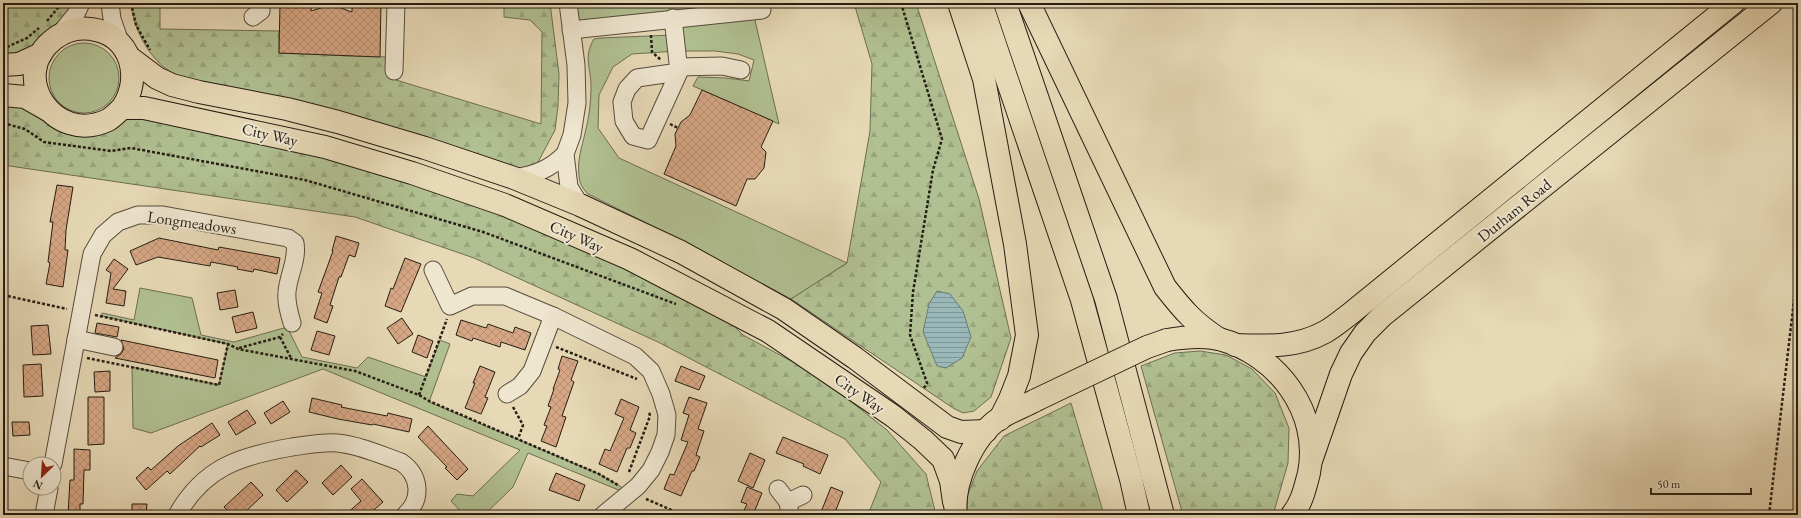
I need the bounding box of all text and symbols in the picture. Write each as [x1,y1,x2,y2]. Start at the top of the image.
street label: City Way [240,118,301,151]
street label: Durham Road [1473,173,1556,247]
street label: Longmeadows [146,206,238,239]
street label: City Way [547,215,608,258]
street label: City Way [830,369,890,419]
north arrow [22,456,62,496]
scale bar [1651,470,1751,496]
text: 50 m [1657,476,1681,492]
text: N [31,477,45,493]

